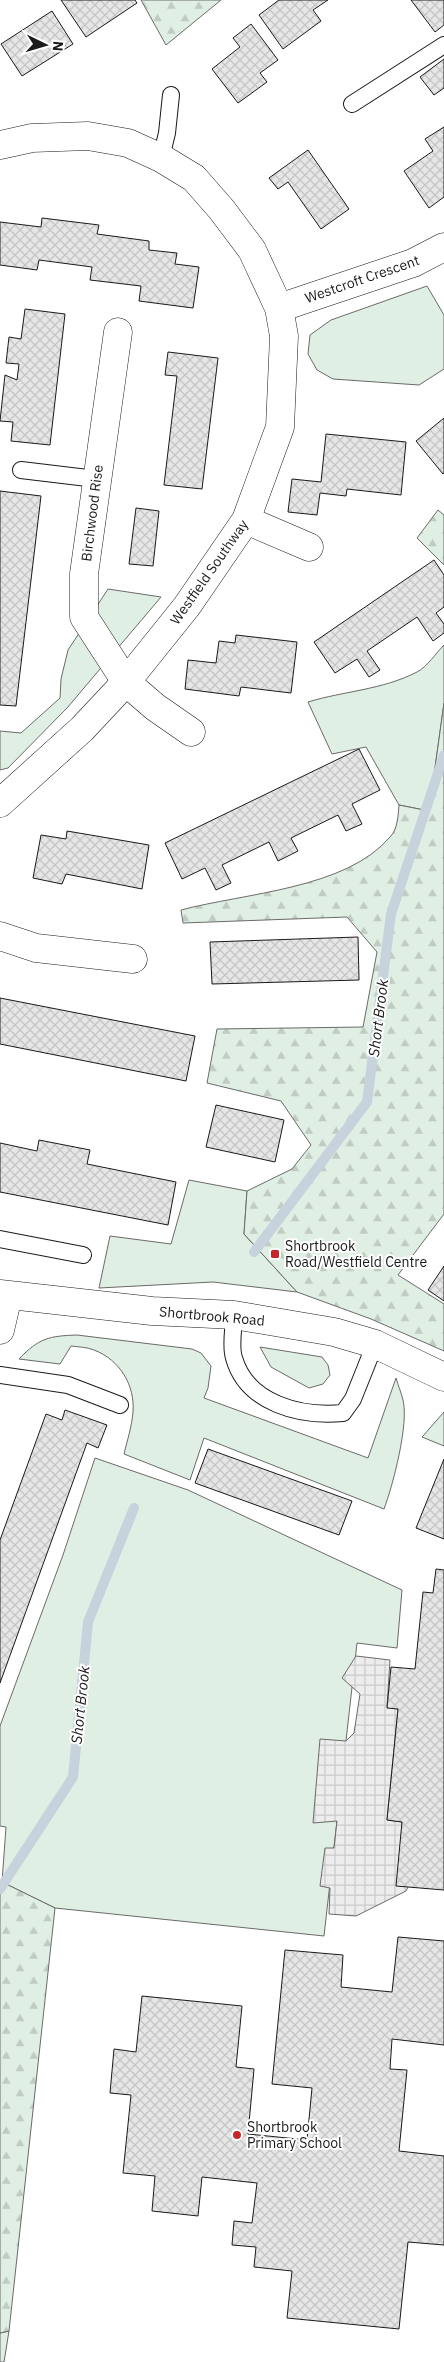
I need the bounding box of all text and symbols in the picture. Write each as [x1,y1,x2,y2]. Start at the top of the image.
north arrow [20,20,70,70]
text: N [49,40,67,52]
street label: Westcroft Crescent [302,251,422,307]
street label: Birchwood Rise [77,463,107,562]
street label: Westfield Southway [166,516,252,628]
water label: Short Brook [364,978,392,1058]
place label: Shortbrook Road/Westfield Centre [285,1237,427,1271]
marker: Shortbrook Road/Westfield Centre [269,1248,281,1260]
street label: Shortbrook Road [159,1302,265,1330]
water label: Short Brook [66,1665,94,1745]
place label: Shortbrook Primary School [247,2118,342,2152]
marker: Shortbrook Primary School [231,2129,243,2141]

